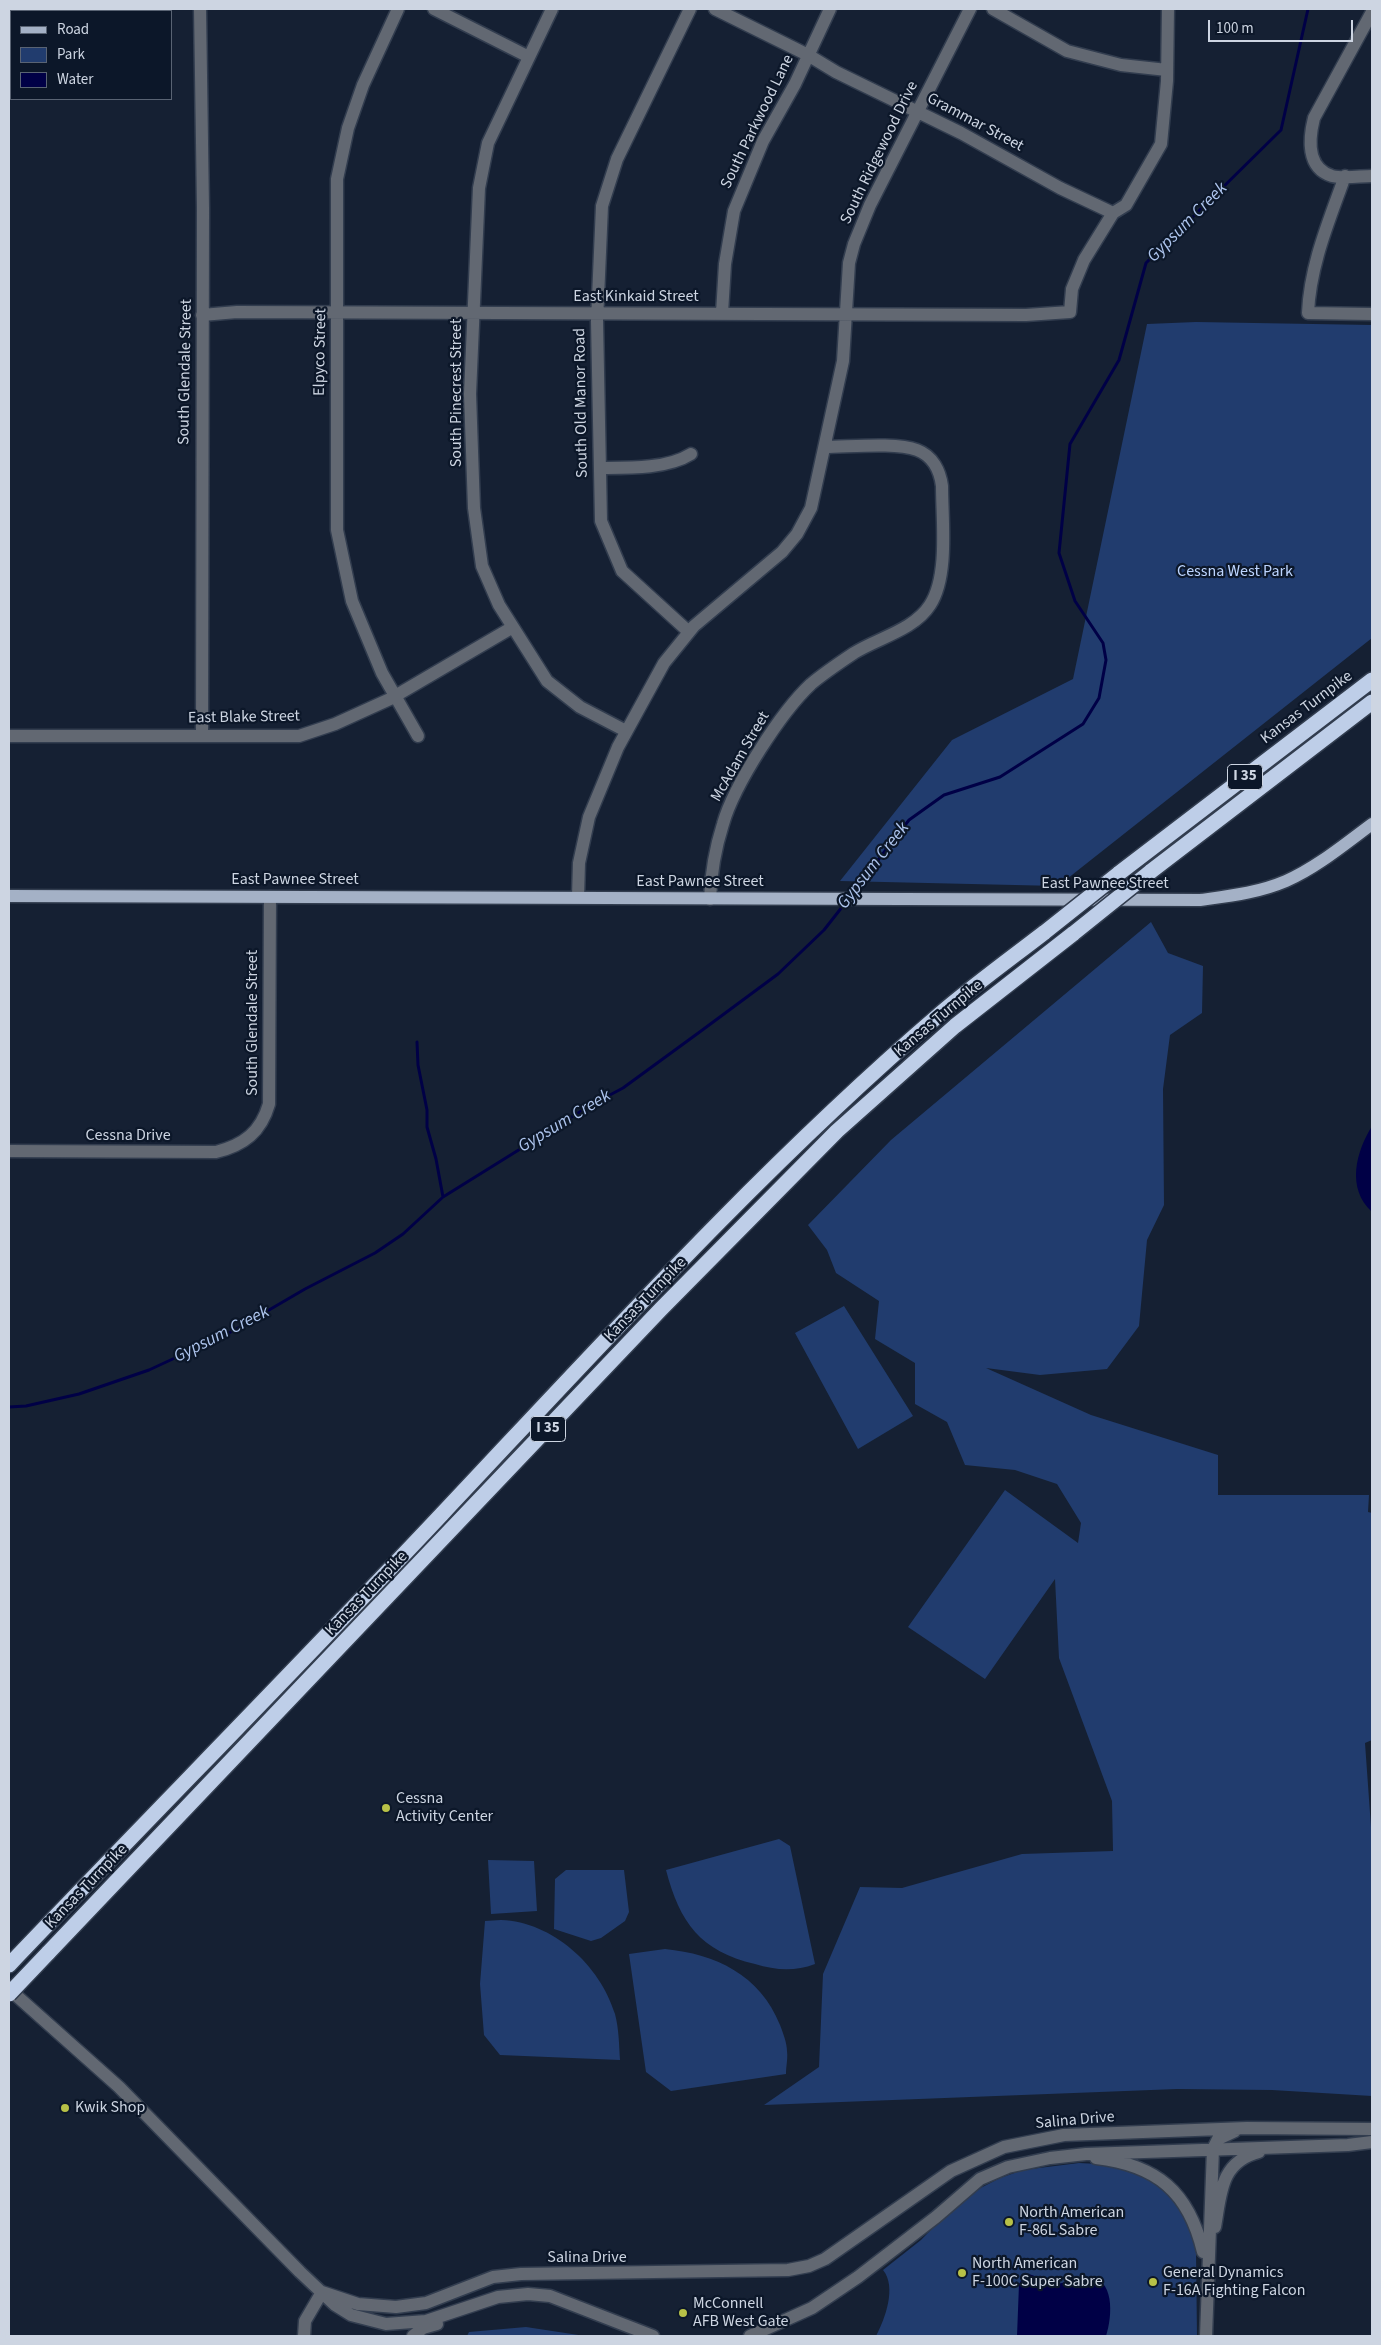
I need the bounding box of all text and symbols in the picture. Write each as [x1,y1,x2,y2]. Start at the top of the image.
legend [10,10,172,100]
scale bar [1211,10,1356,42]
text: 100 m [1216,18,1254,39]
text: Road [57,19,89,40]
text: Park [57,44,85,65]
street label: South Parkwood Lane [717,52,799,192]
text: Water [57,69,93,90]
street label: South Ridgewood Drive [837,78,923,228]
street label: Grammar Street [923,90,1027,156]
water label: Gypsum Creek [1143,178,1233,268]
street label: East Kinkaid Street [573,287,699,307]
street label: South Glendale Street [175,299,197,445]
street label: Elpyco Street [311,308,331,396]
street label: South Pinecrest Street [447,319,467,467]
street label: South Old Manor Road [571,328,593,478]
park label: Cessna West Park [1177,562,1293,582]
street label: Kansas Turnpike [1257,667,1357,749]
street label: East Blake Street [188,707,300,729]
street label: McAdam Street [707,708,775,806]
road number: I 35 [1228,764,1262,790]
water label: Gypsum Creek [833,818,915,914]
street label: East Pawnee Street [231,870,359,890]
street label: East Pawnee Street [636,872,764,892]
street label: East Pawnee Street [1041,874,1169,894]
street label: South Glendale Street [243,950,263,1096]
street label: Kansas Turnpike [891,976,987,1062]
water label: Gypsum Creek [515,1086,615,1158]
street label: Cessna Drive [85,1126,171,1146]
street label: Kansas Turnpike [601,1254,691,1346]
water label: Gypsum Creek [170,1302,274,1368]
road number: I 35 [530,1416,566,1442]
street label: Kansas Turnpike [322,1548,412,1640]
place label: Cessna Activity Center [396,1789,493,1827]
marker: Cessna Activity Center [380,1802,392,1814]
street label: Kansas Turnpike [42,1841,132,1933]
place label: Kwik Shop [75,2098,145,2118]
marker: Kwik Shop [59,2102,71,2114]
street label: Salina Drive [1035,2108,1115,2134]
place label: North American F-86L Sabre [1019,2203,1124,2241]
marker: North American F-86L Sabre [1003,2216,1015,2228]
street label: Salina Drive [547,2248,627,2268]
place label: North American F-100C Super Sabre [972,2254,1103,2292]
place label: General Dynamics F-16A Fighting Falcon [1163,2263,1306,2301]
marker: North American F-100C Super Sabre [956,2267,968,2279]
marker: General Dynamics F-16A Fighting Falcon [1147,2276,1159,2288]
place label: McConnell AFB West Gate [693,2294,789,2332]
marker: McConnell AFB West Gate [677,2307,689,2319]

